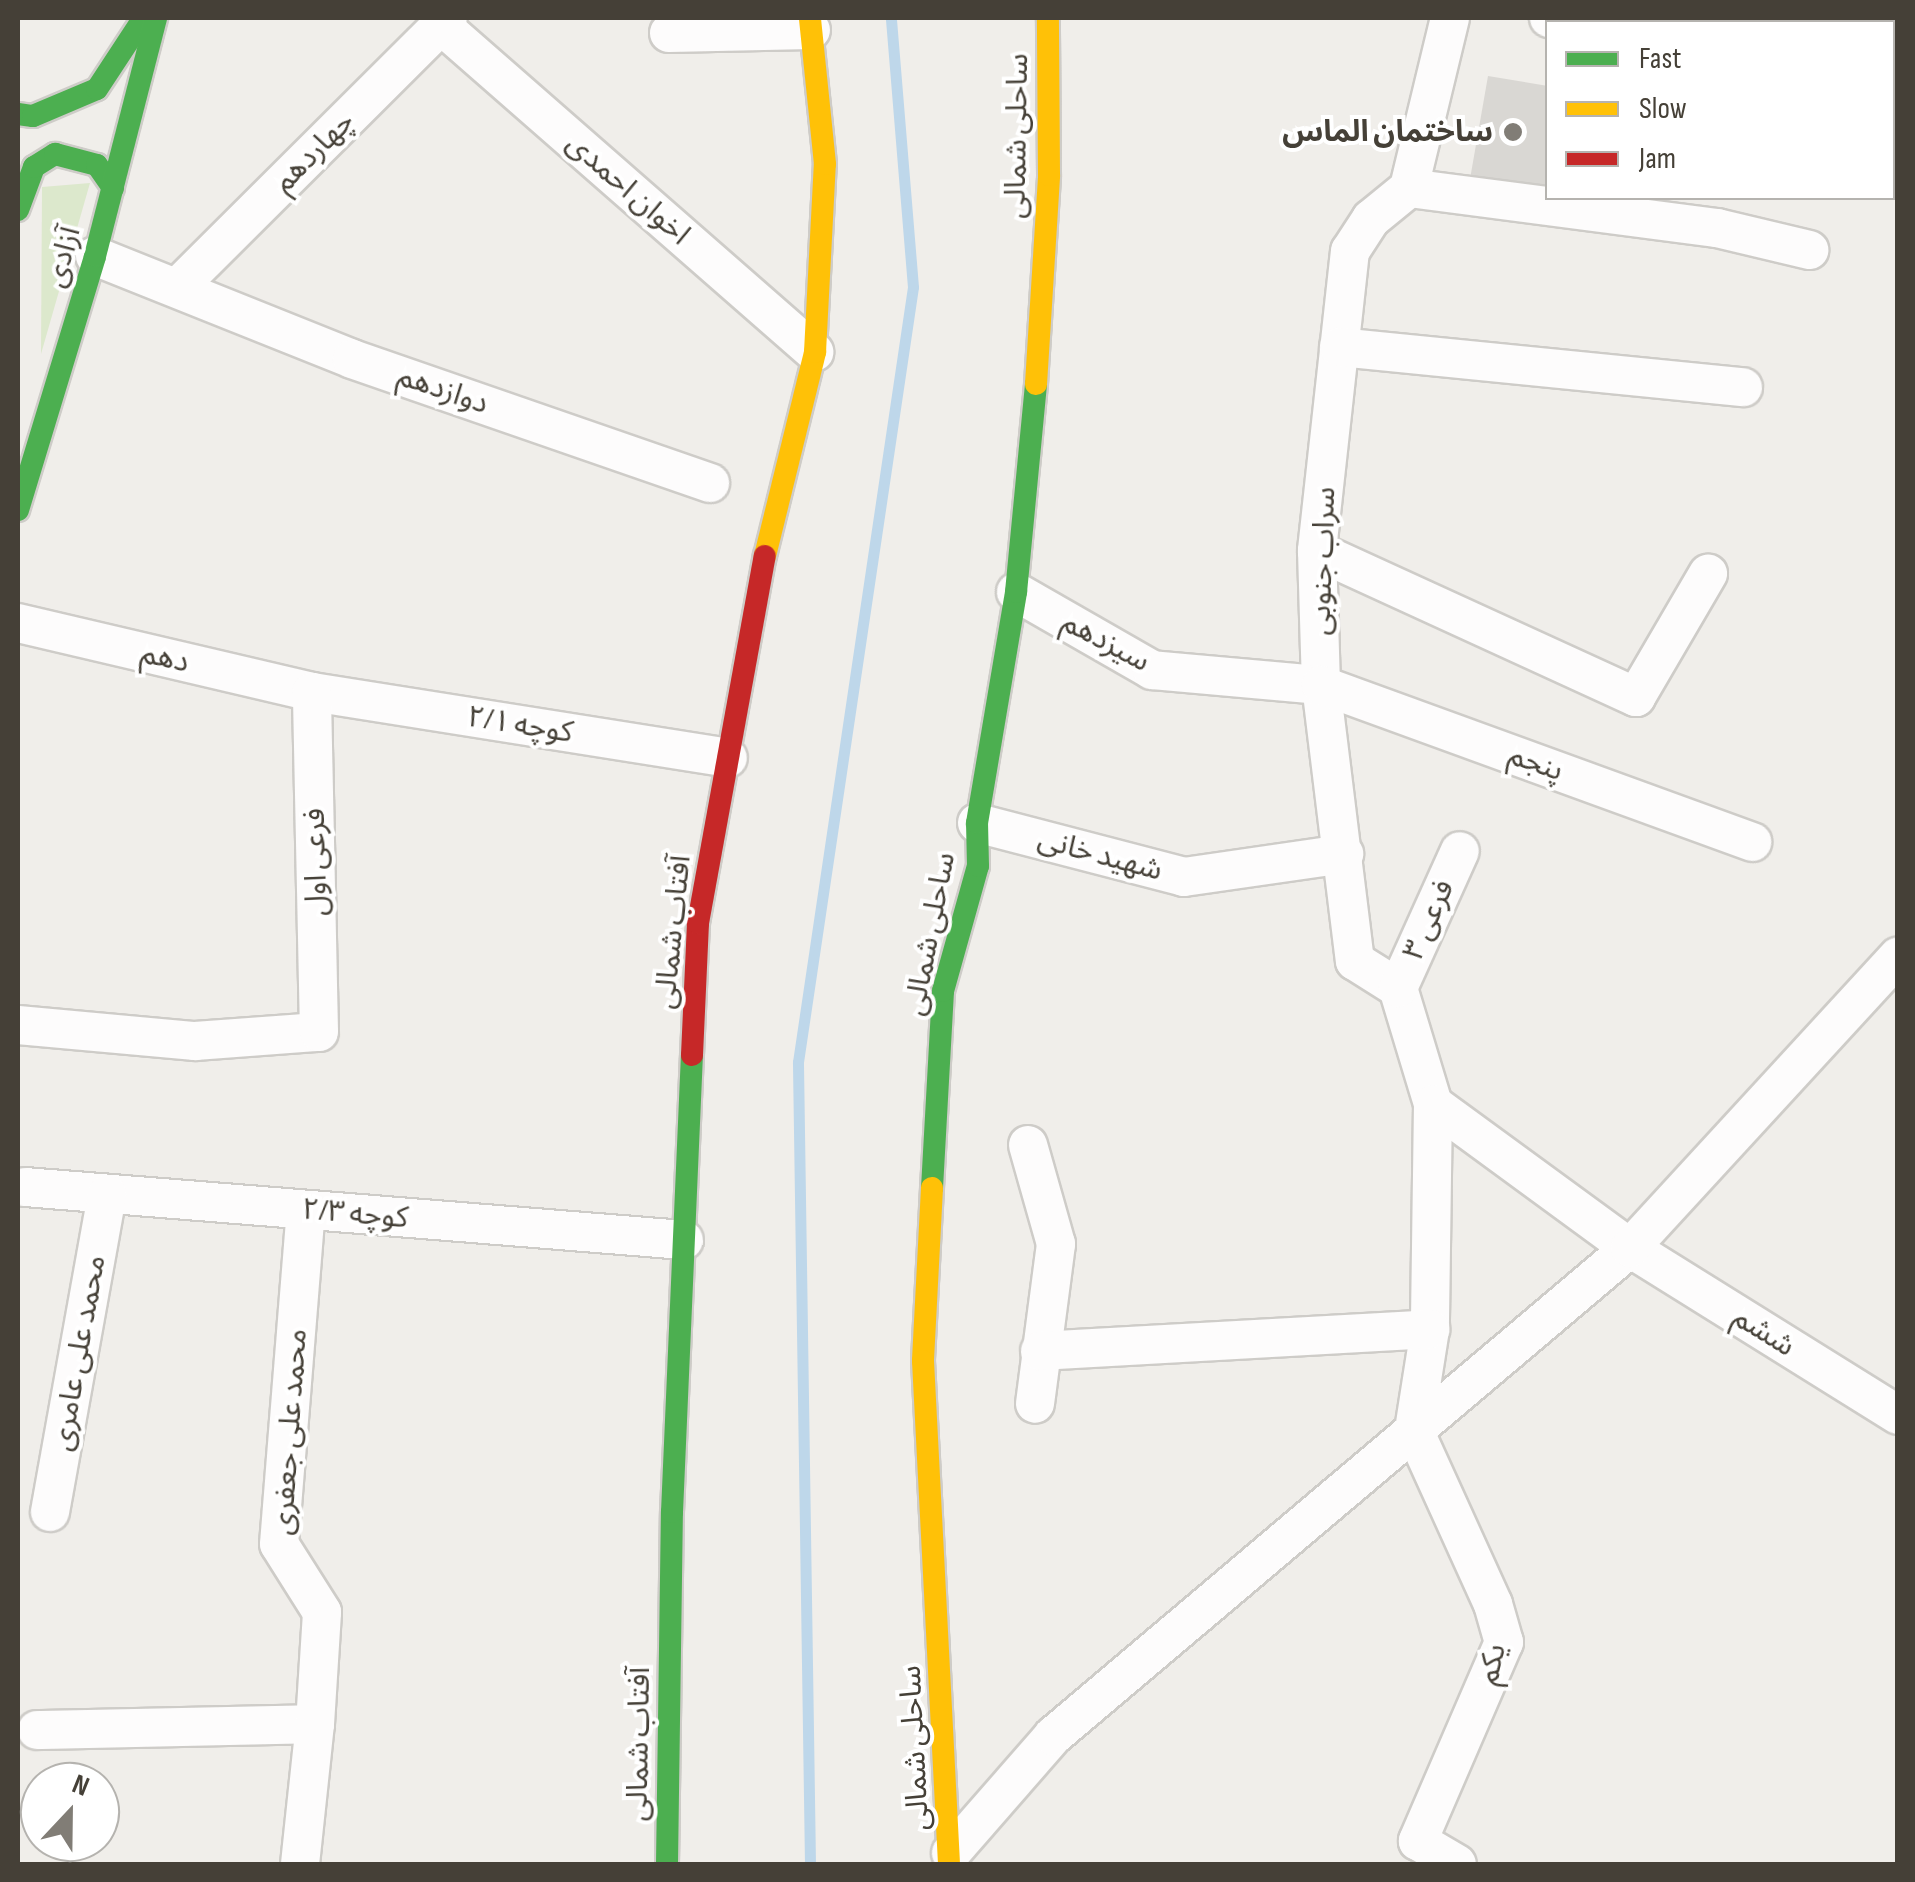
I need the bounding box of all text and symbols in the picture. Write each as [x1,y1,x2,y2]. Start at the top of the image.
legend [1545,20,1895,200]
text: Fast [1639,41,1681,77]
street label: ساحلی شمالی [998,53,1036,219]
text: Slow [1639,91,1687,127]
street label: چهاردهم [266,104,362,200]
place label: ساختمان الماس [1282,114,1493,150]
marker: ساختمان الماس [1502,121,1524,143]
street label: اخوان احمدی [559,125,697,253]
text: Jam [1639,141,1676,177]
street label: آزادی [37,222,89,292]
street label: دوازدهم [393,358,493,422]
street label: سراب جنوبی [1302,486,1344,636]
street label: سیزدهم [1056,604,1156,680]
street label: دهم [137,635,193,681]
street label: کوچه ۲/۱ [465,699,575,751]
street label: پنجم [1504,737,1568,789]
street label: فرعی اول [297,808,335,916]
street label: شهید خانی [1034,821,1166,889]
street label: ساحلی شمالی [897,849,963,1019]
street label: آفتاب شمالی [647,853,699,1011]
street label: فرعی ۳ [1396,874,1462,966]
street label: کوچه ۲/۳ [300,1191,410,1237]
street label: محمد علی عامری [44,1252,114,1454]
street label: ششم [1727,1299,1801,1365]
street label: محمد علی جعفری [265,1328,315,1536]
street label: یکم [1470,1640,1514,1688]
street label: ساحلی شمالی [893,1665,937,1831]
street label: آفتاب شمالی [620,1666,658,1822]
north arrow [20,1762,120,1862]
text: N [68,1767,94,1804]

